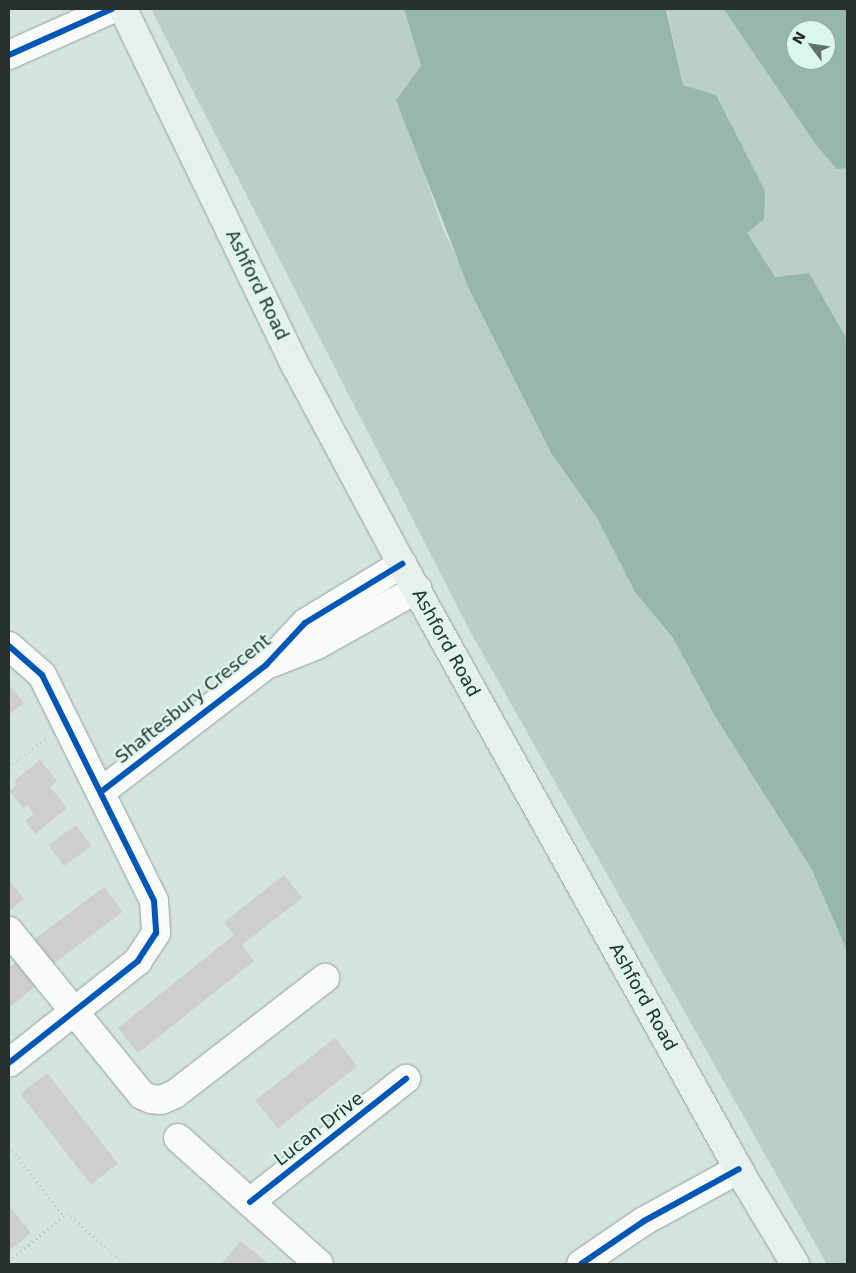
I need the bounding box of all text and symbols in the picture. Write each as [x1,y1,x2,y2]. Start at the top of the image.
north arrow [786,20,836,70]
text: N [789,29,809,47]
street label: Ashford Road [221,226,293,344]
street label: Ashford Road [408,585,484,701]
street label: Shaftesbury Crescent [111,630,275,768]
street label: Ashford Road [605,939,681,1055]
street label: Lucan Drive [270,1088,368,1170]

